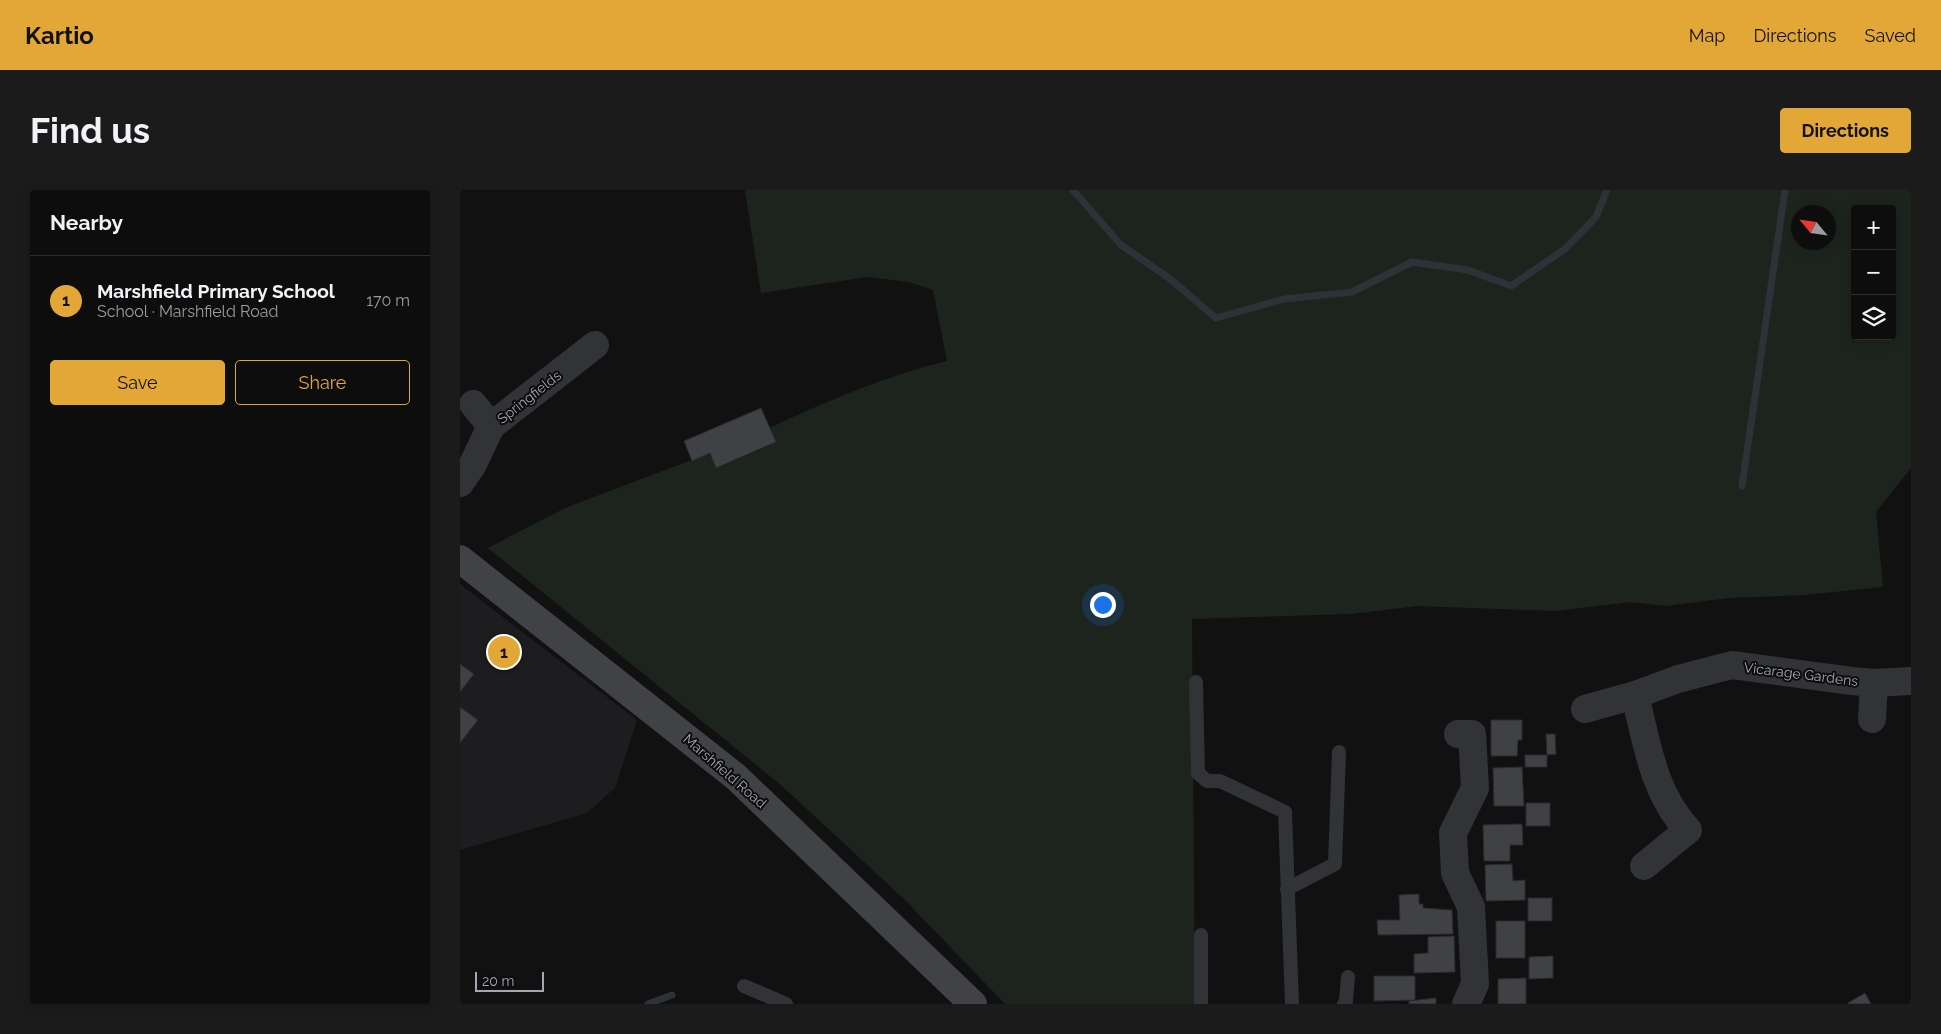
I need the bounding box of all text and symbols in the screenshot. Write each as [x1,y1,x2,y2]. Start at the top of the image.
text: Kartio [25,21,94,50]
text: Map [1689,25,1725,46]
text: Directions [1753,25,1837,46]
text: Saved [1865,25,1916,46]
button: Directions [1780,108,1911,153]
text: Find us [30,110,150,151]
north arrow [1791,205,1836,250]
map controls [1851,205,1896,340]
button: + [1851,205,1896,250]
text: Nearby [50,210,123,235]
button: − [1851,250,1896,295]
text: Marshfield Primary School [97,280,335,302]
text: 1 [62,291,70,310]
text: 170 m [366,291,410,310]
button: layers [1851,295,1896,340]
text: School · Marshfield Road [97,302,278,321]
button: Save [50,360,225,405]
button: Share [235,360,410,405]
street label: Springfields [494,367,564,427]
your location [1090,592,1116,618]
pin: 1 [488,633,520,671]
street label: Vicarage Gardens [1743,659,1859,689]
street label: Marshfield Road [680,731,770,811]
scale bar [475,969,544,992]
text: 20 m [482,973,514,989]

